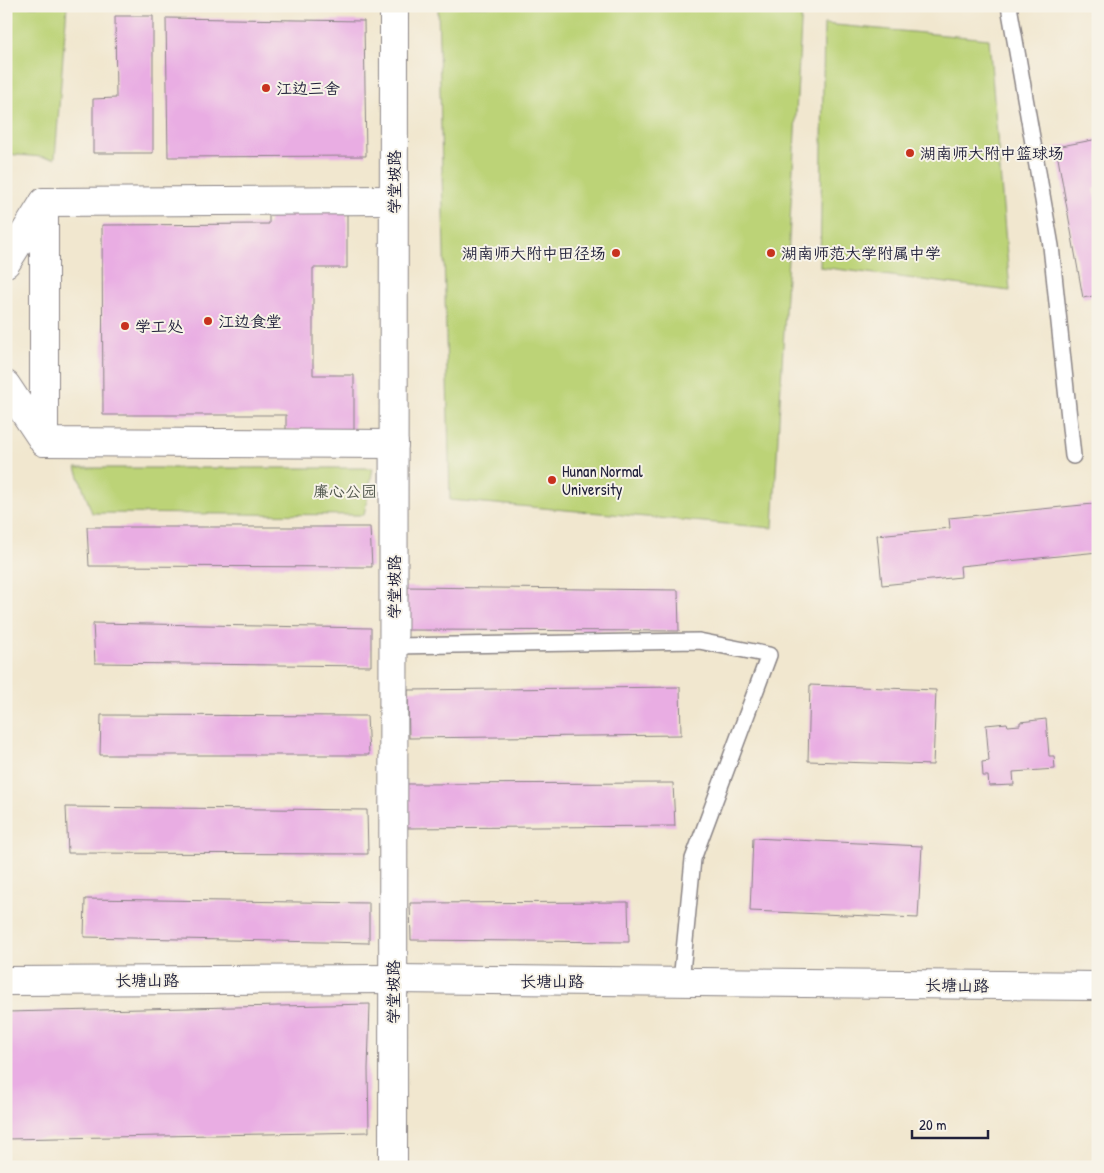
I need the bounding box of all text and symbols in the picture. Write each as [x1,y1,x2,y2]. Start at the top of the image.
place label: 江边三舍 [276,77,340,99]
marker: 江边三舍 [260,82,272,94]
place label: 湖南师大附中篮球场 [920,142,1064,164]
marker: 湖南师大附中篮球场 [904,147,916,159]
street label: 学堂坡路 [383,150,405,214]
place label: 湖南师大附中田径场 [462,242,606,264]
place label: 湖南师范大学附属中学 [781,242,941,264]
marker: 湖南师大附中田径场 [610,247,622,259]
marker: 湖南师范大学附属中学 [765,247,777,259]
place label: 江边食堂 [218,310,282,332]
place label: 学工处 [135,315,184,337]
marker: 江边食堂 [202,315,214,327]
marker: 学工处 [119,320,131,332]
place label: Hunan Normal University [562,460,644,500]
marker: Hunan Normal University [546,474,558,486]
park label: 廉心公园 [313,480,377,502]
street label: 学堂坡路 [383,555,405,619]
street label: 学堂坡路 [382,960,404,1024]
street label: 长塘山路 [115,969,179,991]
street label: 长塘山路 [520,970,584,992]
street label: 长塘山路 [925,973,989,997]
scale bar [912,1108,988,1140]
text: 20 m [919,1114,946,1135]

